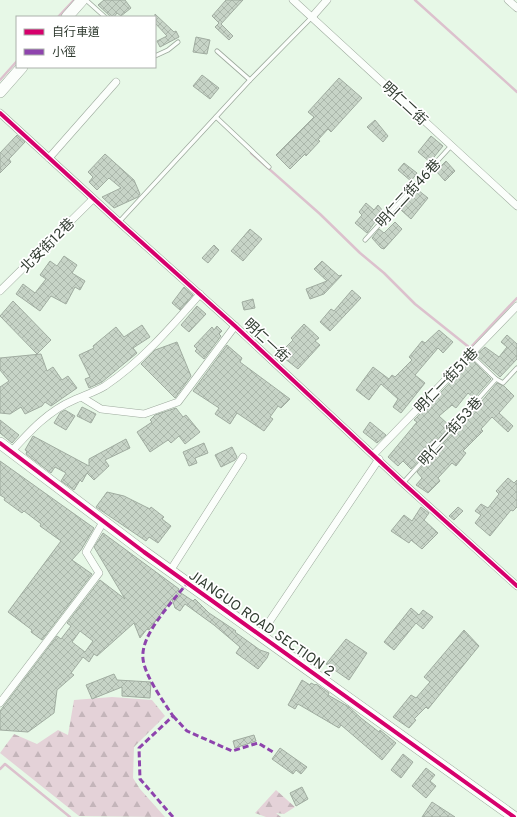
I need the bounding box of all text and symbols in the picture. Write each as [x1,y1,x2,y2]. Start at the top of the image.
legend [16,16,156,68]
text: 自行車道 [52,25,100,41]
text: 小徑 [52,45,76,61]
street label: 明仁二街 [378,79,430,129]
street label: 明仁二街46巷 [373,156,445,232]
street label: 北安街12巷 [17,215,79,277]
street label: 明仁一街 [240,316,292,366]
street label: 明仁一街51巷 [412,345,482,417]
street label: 明仁一街53巷 [416,394,487,470]
street label: JIANGUO ROAD SECTION 2 [185,568,337,681]

